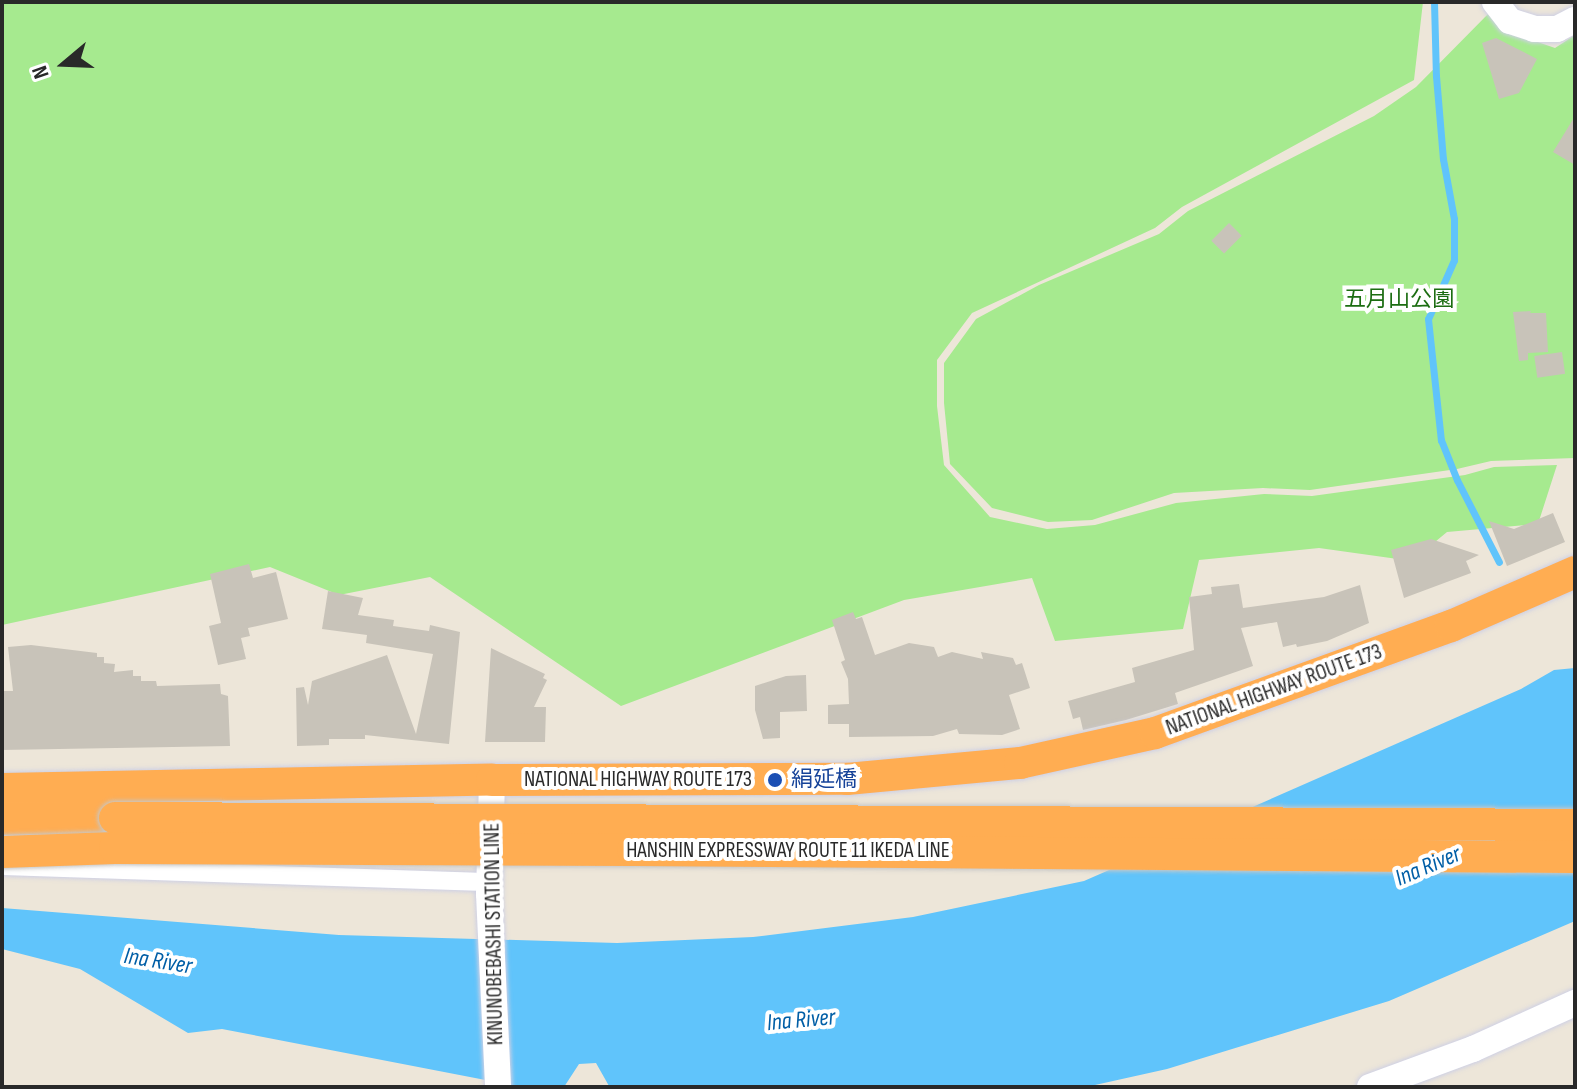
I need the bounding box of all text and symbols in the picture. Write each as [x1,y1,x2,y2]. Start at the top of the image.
north arrow [24,24,104,104]
text: N [26,62,56,82]
park label: 五月山公園 [1344,287,1454,313]
street label: NATIONAL HIGHWAY ROUTE 173 [1162,639,1386,741]
street label: NATIONAL HIGHWAY ROUTE 173 [524,767,752,793]
place label: 絹延橋 [791,767,857,793]
marker: 絹延橋 [766,771,784,789]
street label: KINUNOBEBASHI STATION LINE [479,822,509,1046]
street label: HANSHIN EXPRESSWAY ROUTE 11 IKEDA LINE [626,838,950,864]
water label: Ina River [1391,839,1465,893]
water label: Ina River [122,941,194,981]
water label: Ina River [766,1003,836,1037]

